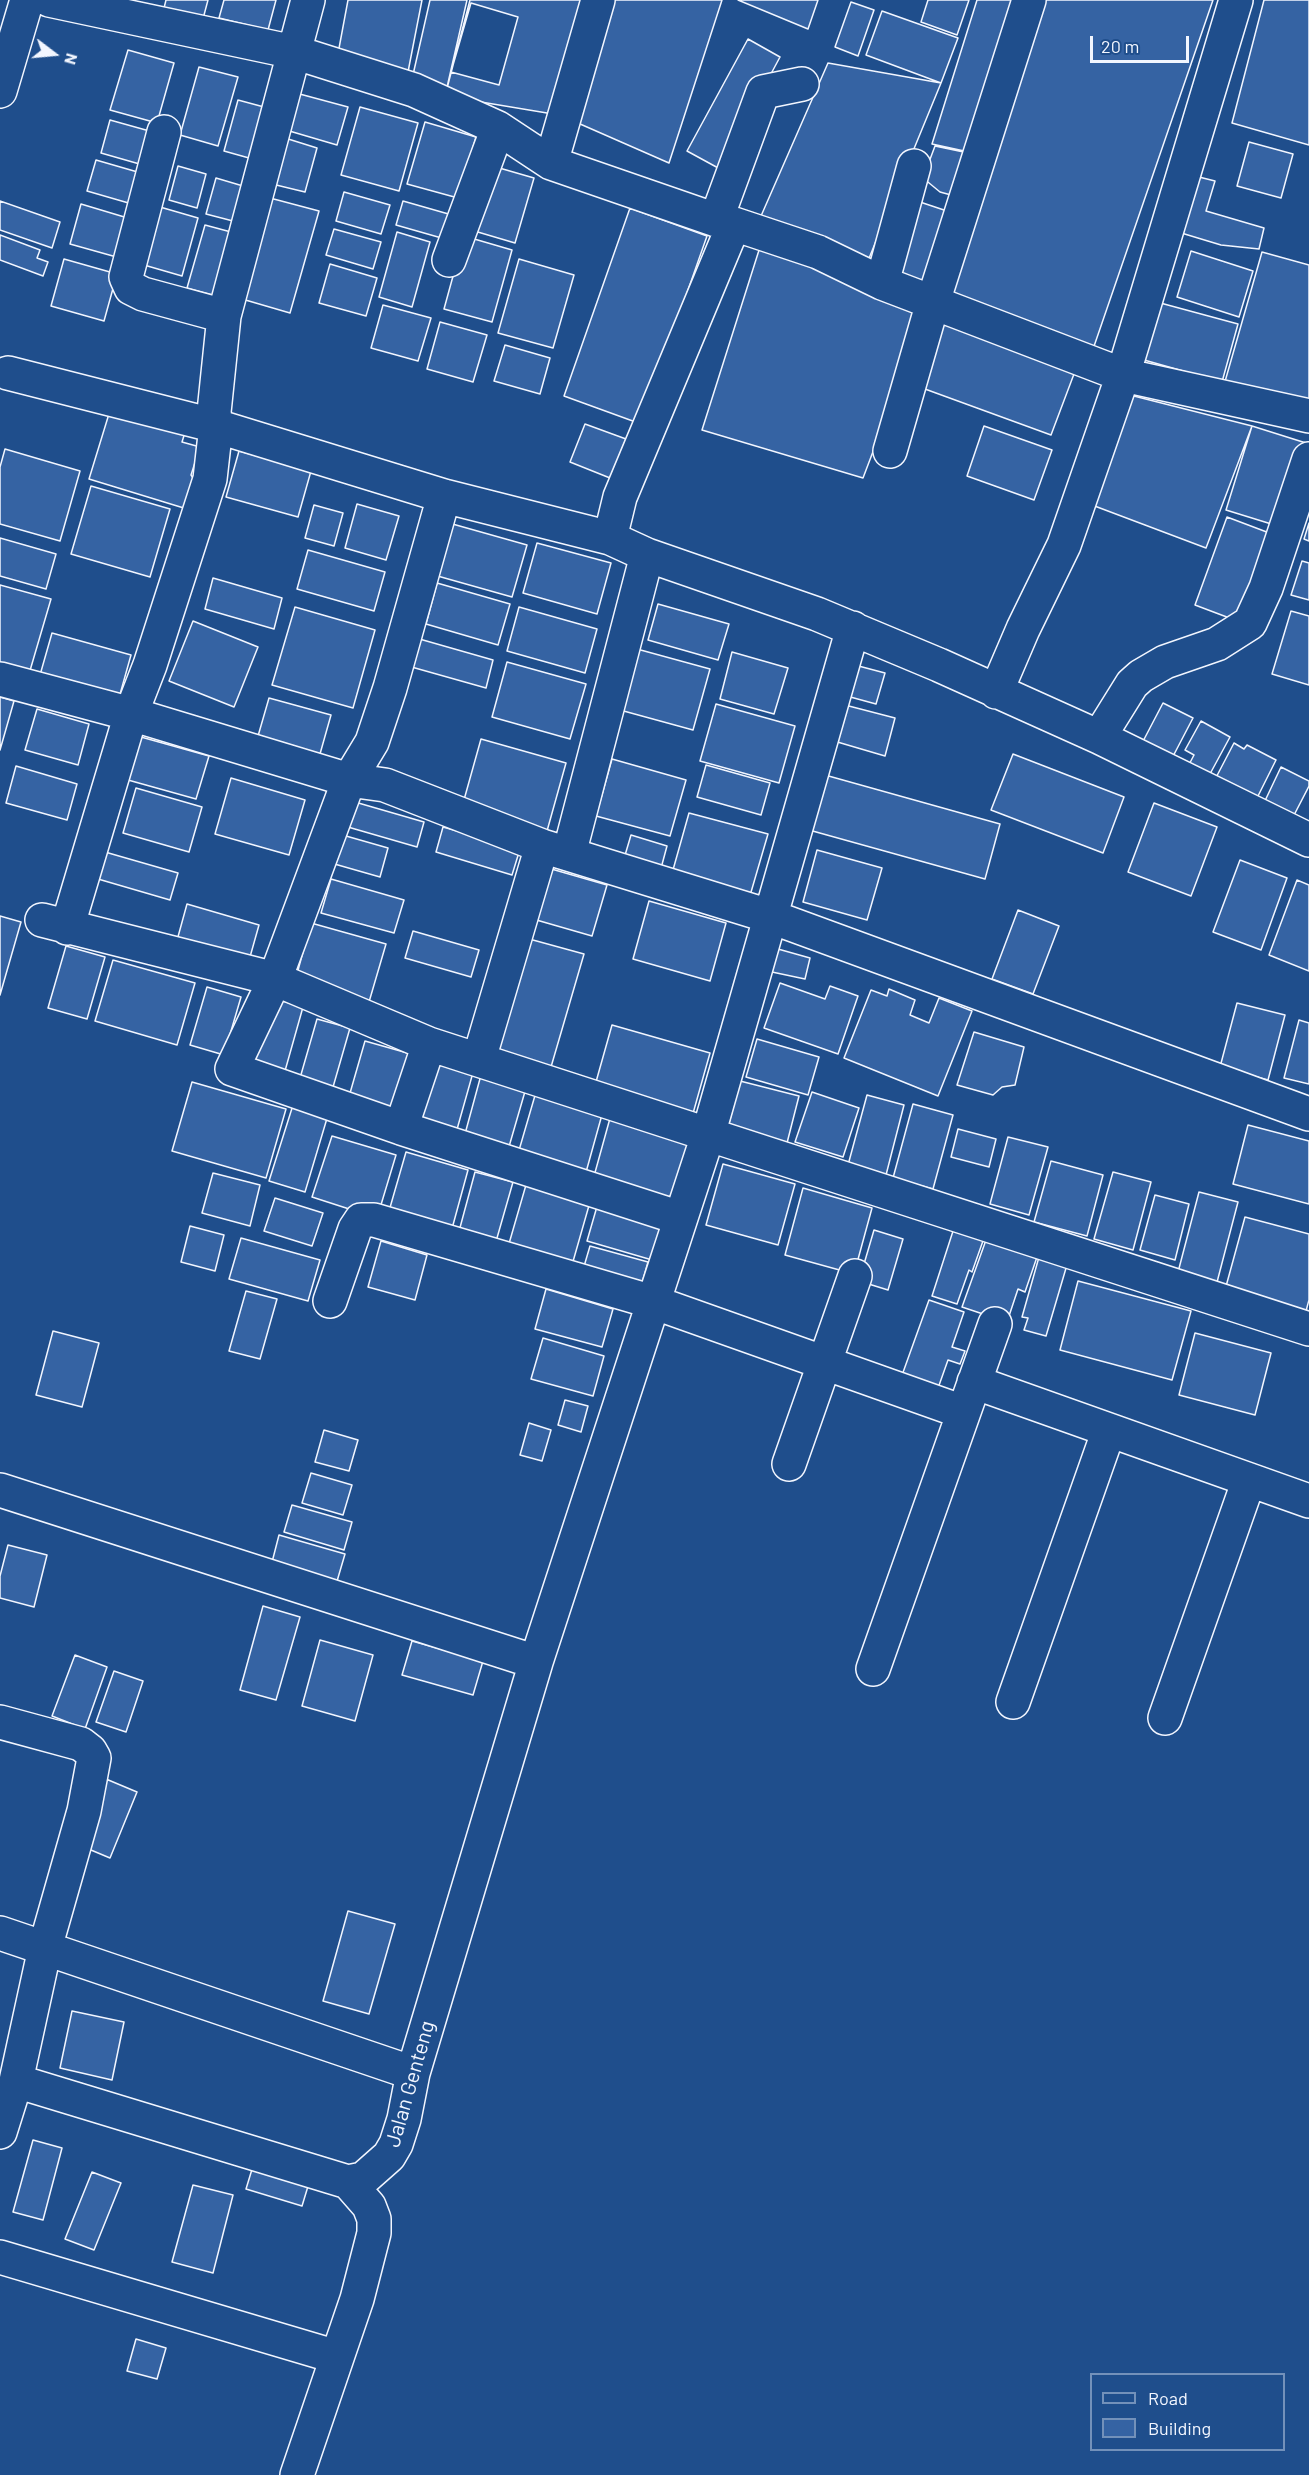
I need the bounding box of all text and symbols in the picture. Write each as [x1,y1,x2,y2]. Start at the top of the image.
north arrow [24,24,84,84]
scale bar [1093,24,1192,62]
text: 20 m [1101,35,1139,57]
text: N [61,51,82,67]
street label: Jalan Genteng [380,2018,440,2150]
legend [1090,2373,1285,2451]
text: Road [1148,2387,1188,2409]
text: Building [1148,2417,1211,2439]

